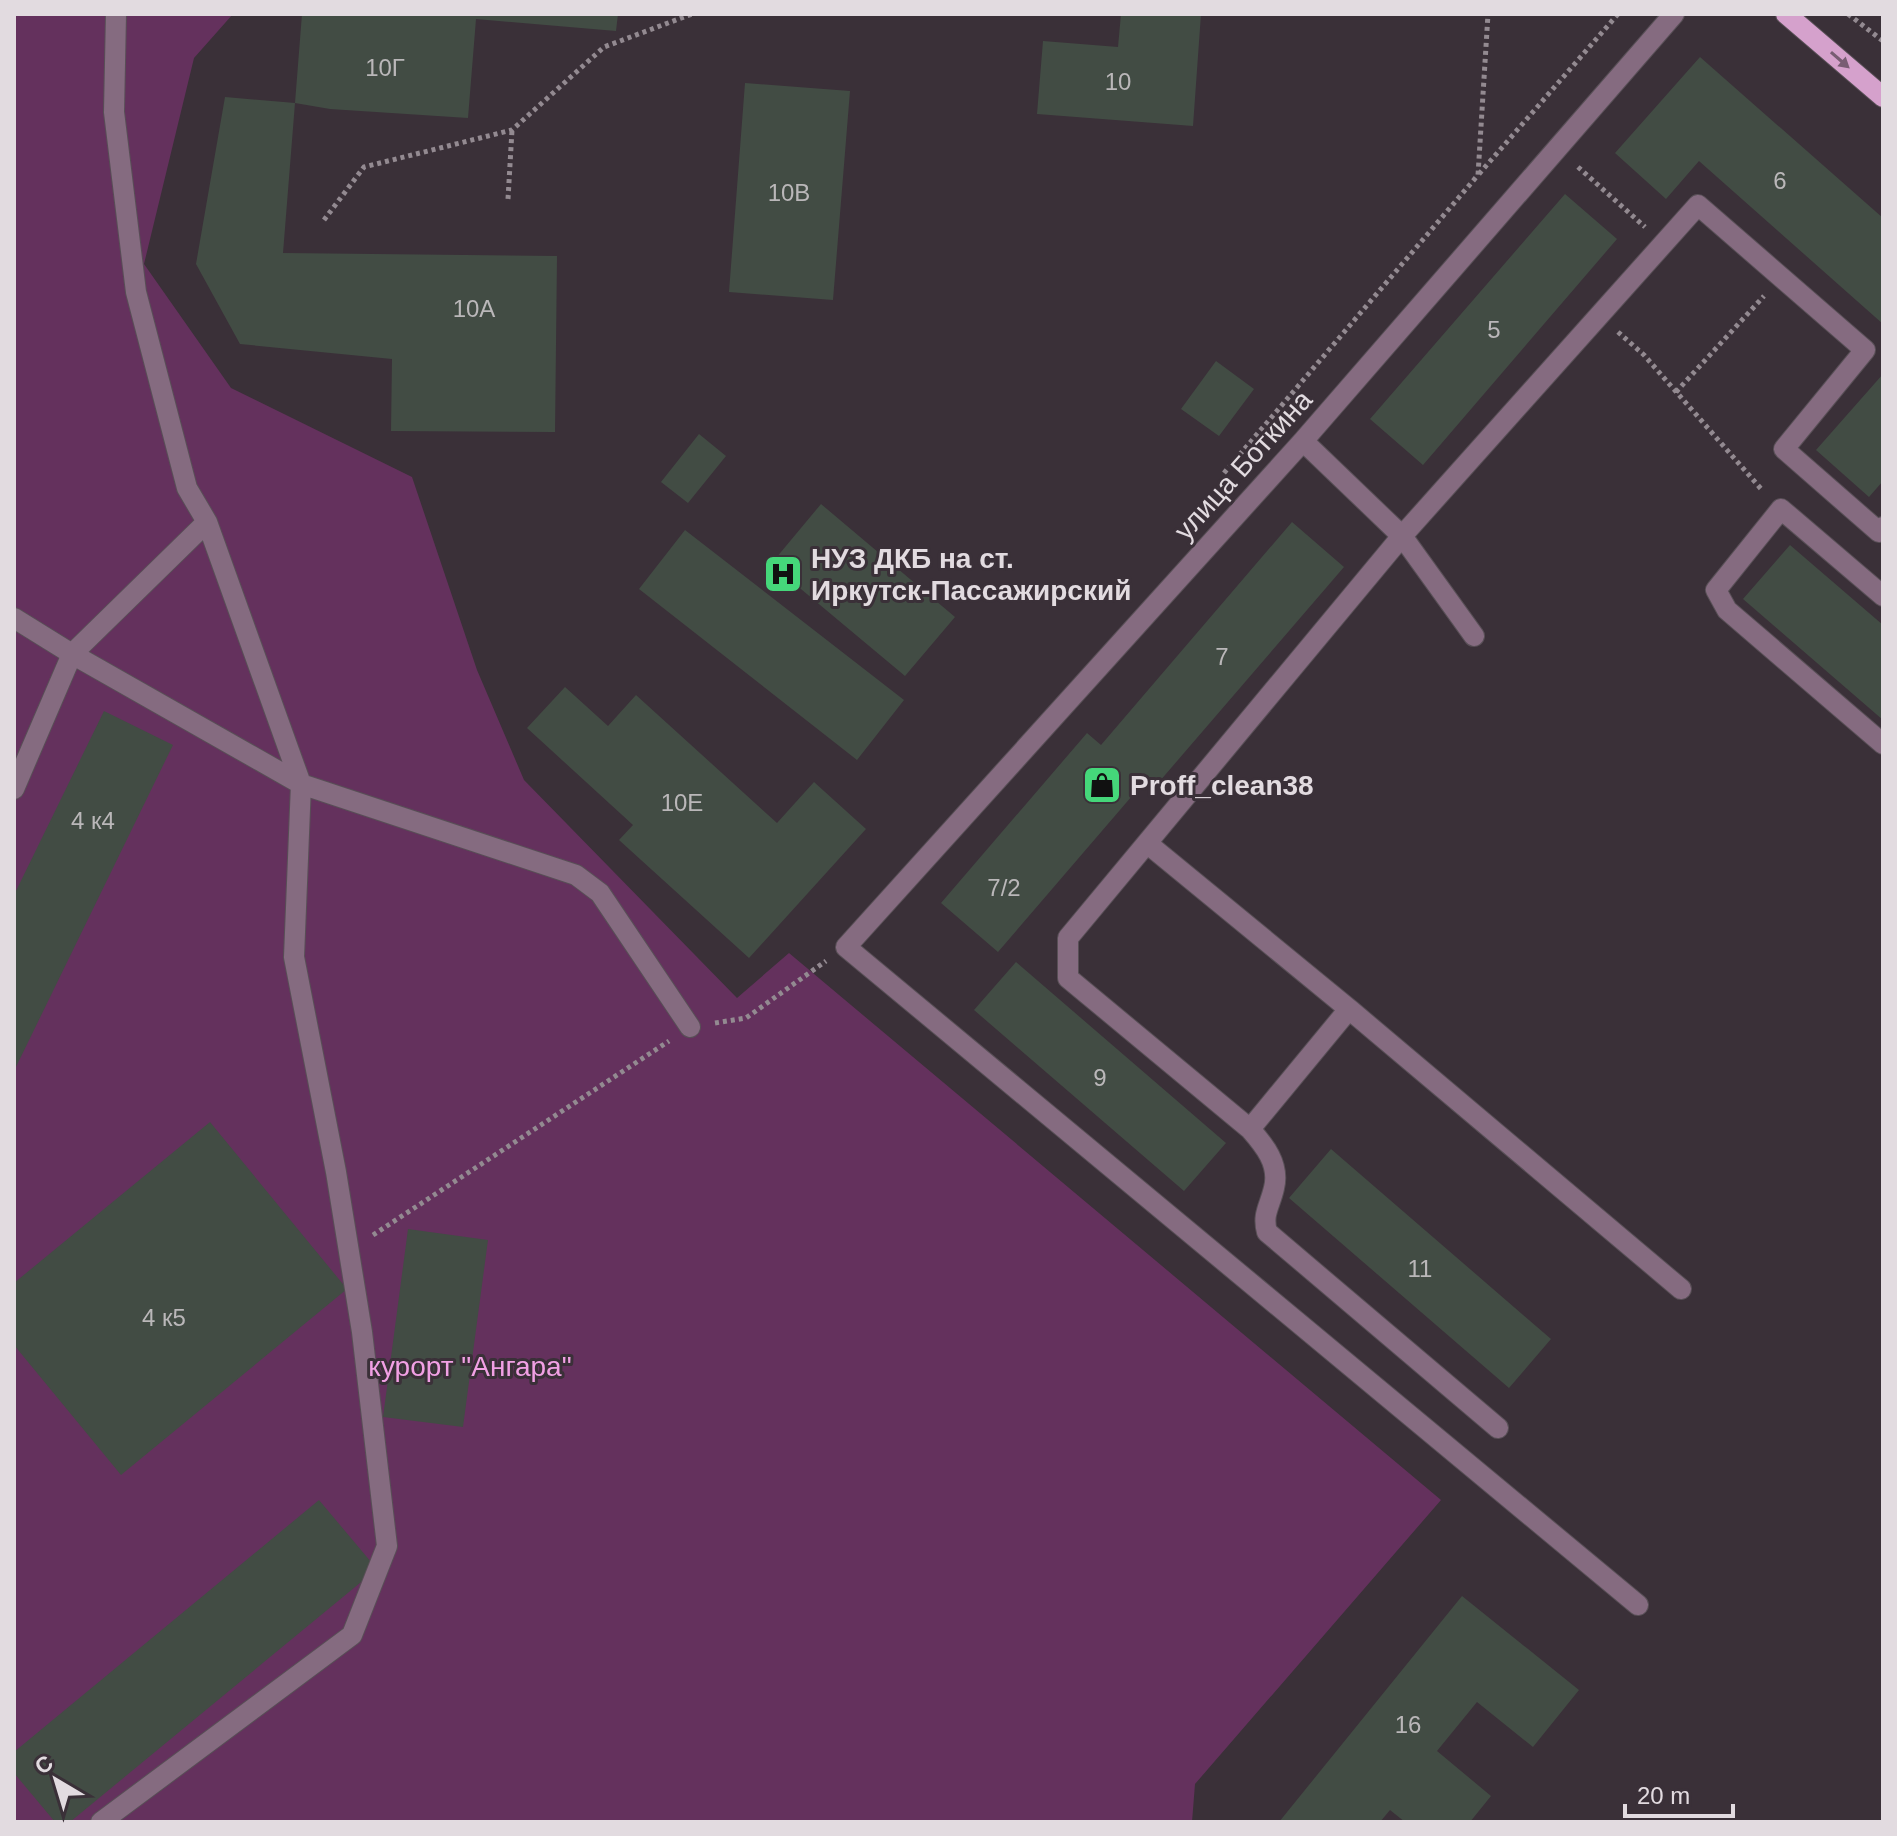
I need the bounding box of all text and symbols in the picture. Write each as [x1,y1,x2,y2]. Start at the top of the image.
one-way arrow [1830,51,1850,68]
house number: 10Г [365,54,405,81]
house number: 10 [1105,68,1131,95]
house number: 6 [1773,167,1787,194]
house number: 10В [768,179,810,206]
house number: 10А [453,295,495,322]
house number: 5 [1487,316,1501,343]
street label: улица Боткина [1168,384,1318,546]
place label: НУЗ ДКБ на ст. Иркутск-Пассажирский [811,543,1131,606]
hospital icon: НУЗ ДКБ на ст. Иркутск-Пассажирский [762,553,804,595]
house number: 7 [1215,643,1229,670]
shop icon: Proff_clean38 [1081,764,1123,806]
place label: Proff_clean38 [1130,770,1314,801]
house number: 10Е [661,789,703,816]
house number: 4 к4 [71,807,115,834]
house number: 7/2 [987,874,1021,901]
house number: 9 [1093,1064,1107,1091]
house number: 11 [1408,1255,1432,1282]
house number: 4 к5 [142,1304,186,1331]
park label: курорт "Ангара" [368,1351,572,1382]
house number: 16 [1395,1711,1421,1738]
north arrow [16,1740,96,1820]
text: С [30,1750,58,1779]
scale bar [1625,1768,1733,1818]
text: 20 m [1637,1782,1690,1809]

